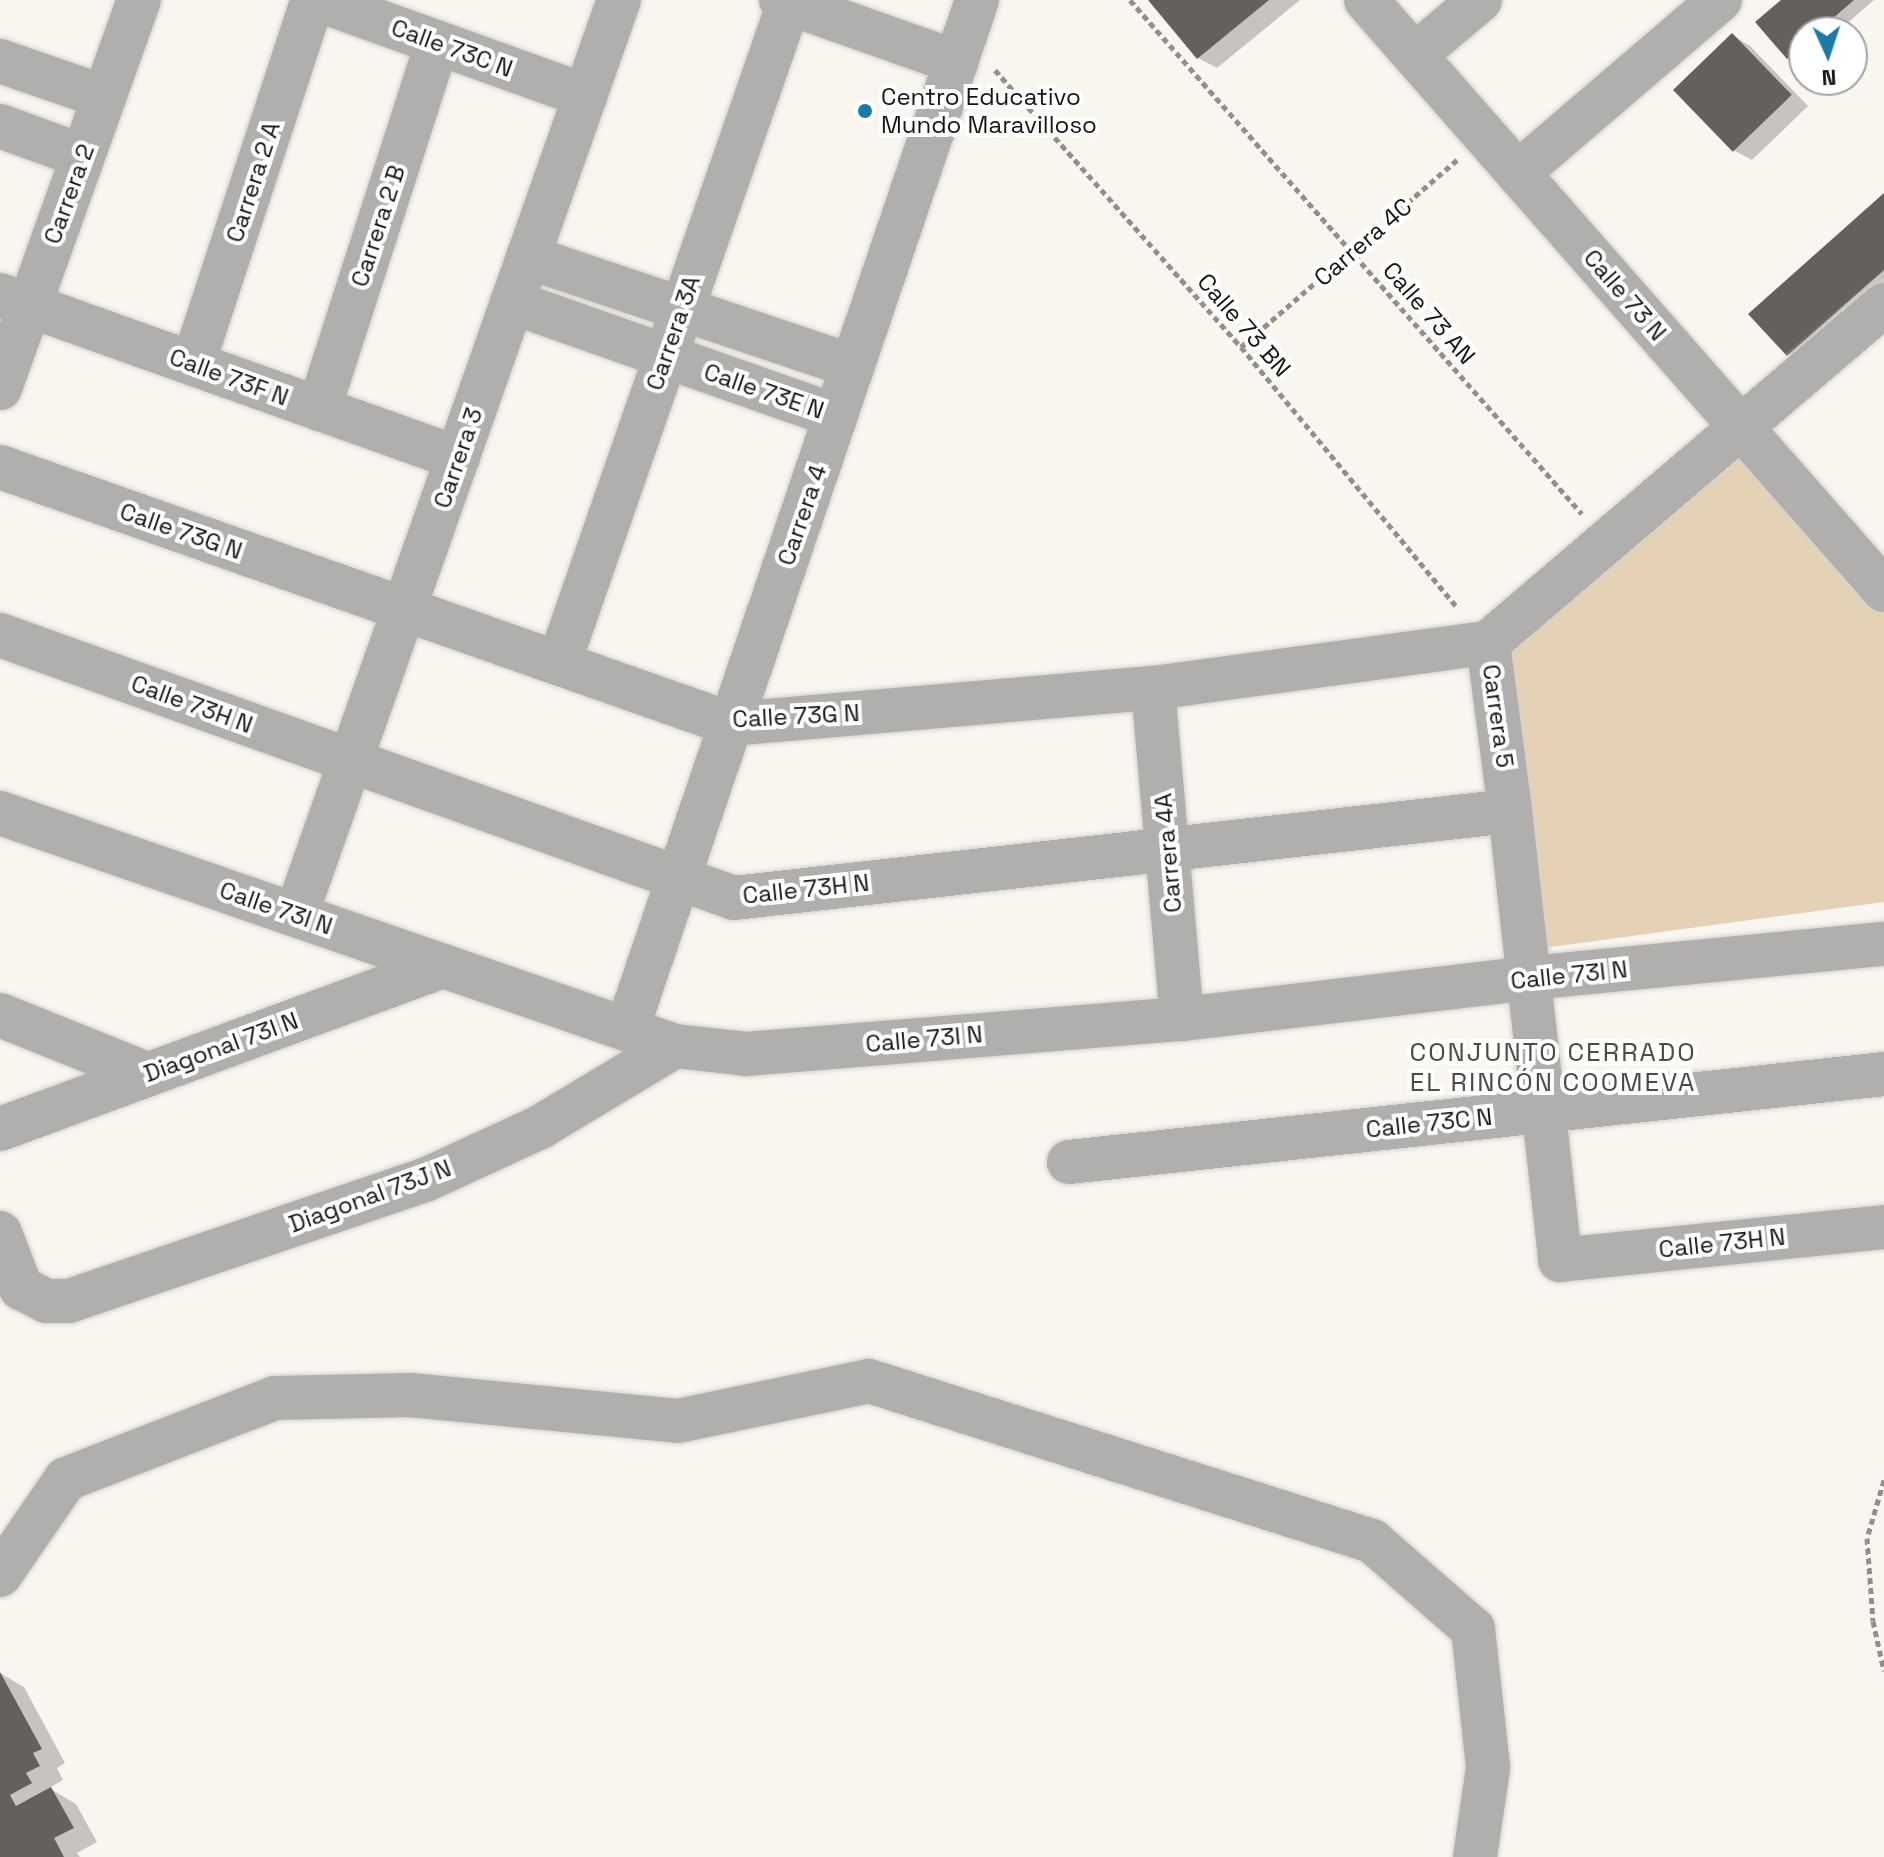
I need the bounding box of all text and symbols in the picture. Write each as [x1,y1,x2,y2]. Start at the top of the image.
street label: Calle 73C N [387,13,517,83]
north arrow [1788,16,1868,96]
text: N [1821,64,1837,92]
place label: Centro Educativo Mundo Maravilloso [881,83,1097,139]
marker: Centro Educativo Mundo Maravilloso [856,102,874,120]
street label: Carrera 2 A [220,118,286,246]
street label: Carrera 2 [38,140,100,248]
street label: Carrera 2 B [345,162,411,290]
street label: Carrera 4C [1308,192,1418,292]
street label: Calle 73 N [1578,243,1672,347]
street label: Calle 73 AN [1377,256,1481,370]
street label: Calle 73 BN [1191,267,1297,383]
street label: Carrera 3A [640,272,706,394]
street label: Calle 73F N [166,342,292,412]
street label: Calle 73E N [700,357,828,425]
street label: Carrera 3 [427,404,489,512]
street label: Carrera 4 [771,461,833,569]
street label: Calle 73G N [116,497,246,565]
street label: Carrera 5 [1476,662,1520,770]
street label: Calle 73H N [127,669,257,739]
street label: Calle 73G N [732,698,860,734]
street label: Carrera 4A [1148,792,1188,914]
street label: Calle 73H N [741,868,871,910]
street label: Calle 73I N [216,875,336,941]
street label: Calle 73I N [1509,955,1629,995]
street label: Diagonal 73I N [140,1006,302,1088]
street label: Calle 73I N [864,1020,984,1058]
district label: CONJUNTO CERRADO EL RINCÓN COOMEVA [1409,1037,1697,1098]
street label: Calle 73C N [1364,1102,1494,1144]
street label: Diagonal 73J N [285,1153,455,1239]
street label: Calle 73H N [1657,1222,1787,1264]

